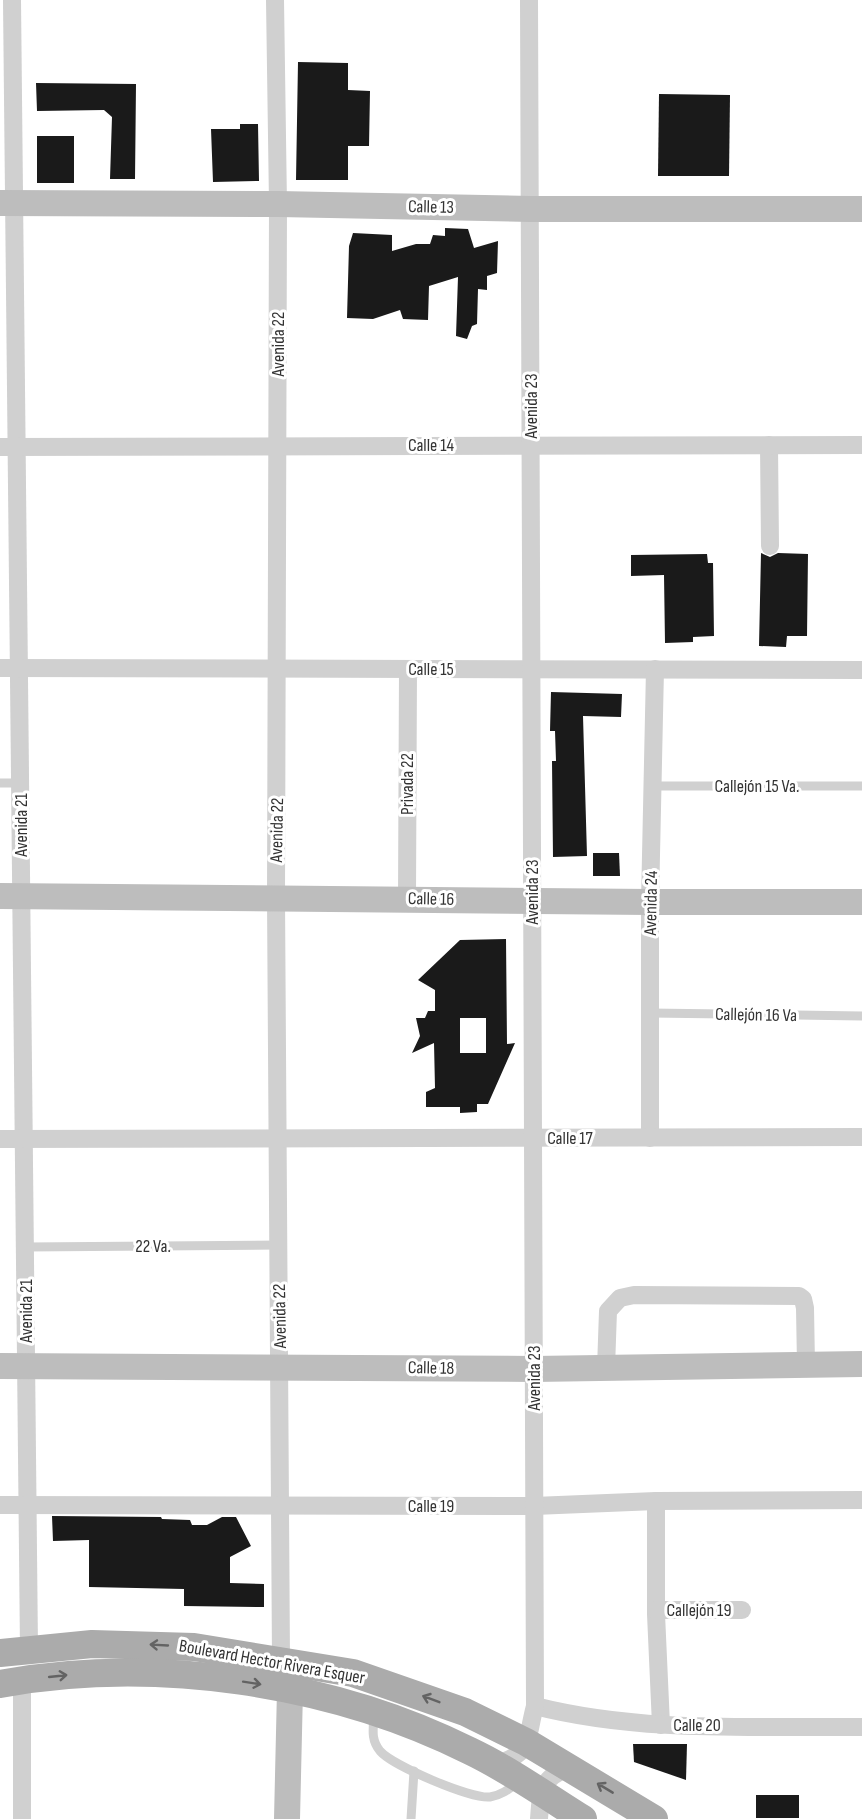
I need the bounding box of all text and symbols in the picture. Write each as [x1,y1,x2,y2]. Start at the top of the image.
street label: Calle 13 [408,196,454,218]
street label: Avenida 22 [268,312,289,377]
street label: Avenida 23 [521,374,542,439]
street label: Calle 14 [408,435,454,456]
street label: Calle 15 [408,659,454,680]
street label: Privada 22 [397,753,418,815]
street label: Callejón 15 Va. [715,776,799,797]
street label: Avenida 21 [11,792,32,858]
street label: Avenida 22 [266,797,288,864]
street label: Avenida 23 [522,860,543,925]
street label: Avenida 24 [640,870,662,937]
street label: Calle 16 [408,888,454,910]
street label: Callejón 16 Va [715,1004,797,1026]
street label: Calle 17 [547,1128,594,1149]
street label: 22 Va. [135,1236,171,1257]
street label: Avenida 21 [16,1278,37,1344]
street label: Avenida 22 [269,1283,291,1350]
street label: Avenida 23 [524,1346,545,1411]
street label: Calle 18 [408,1357,454,1379]
street label: Calle 19 [408,1496,454,1517]
street label: Callejón 19 [667,1600,731,1621]
street label: Boulevard Hector Rivera Esquer [177,1635,367,1689]
one-way arrow [149,1639,169,1650]
one-way arrow [48,1670,67,1681]
one-way arrow [242,1678,262,1689]
one-way arrow [423,1693,441,1704]
street label: Calle 20 [673,1715,721,1736]
one-way arrow [597,1782,614,1794]

